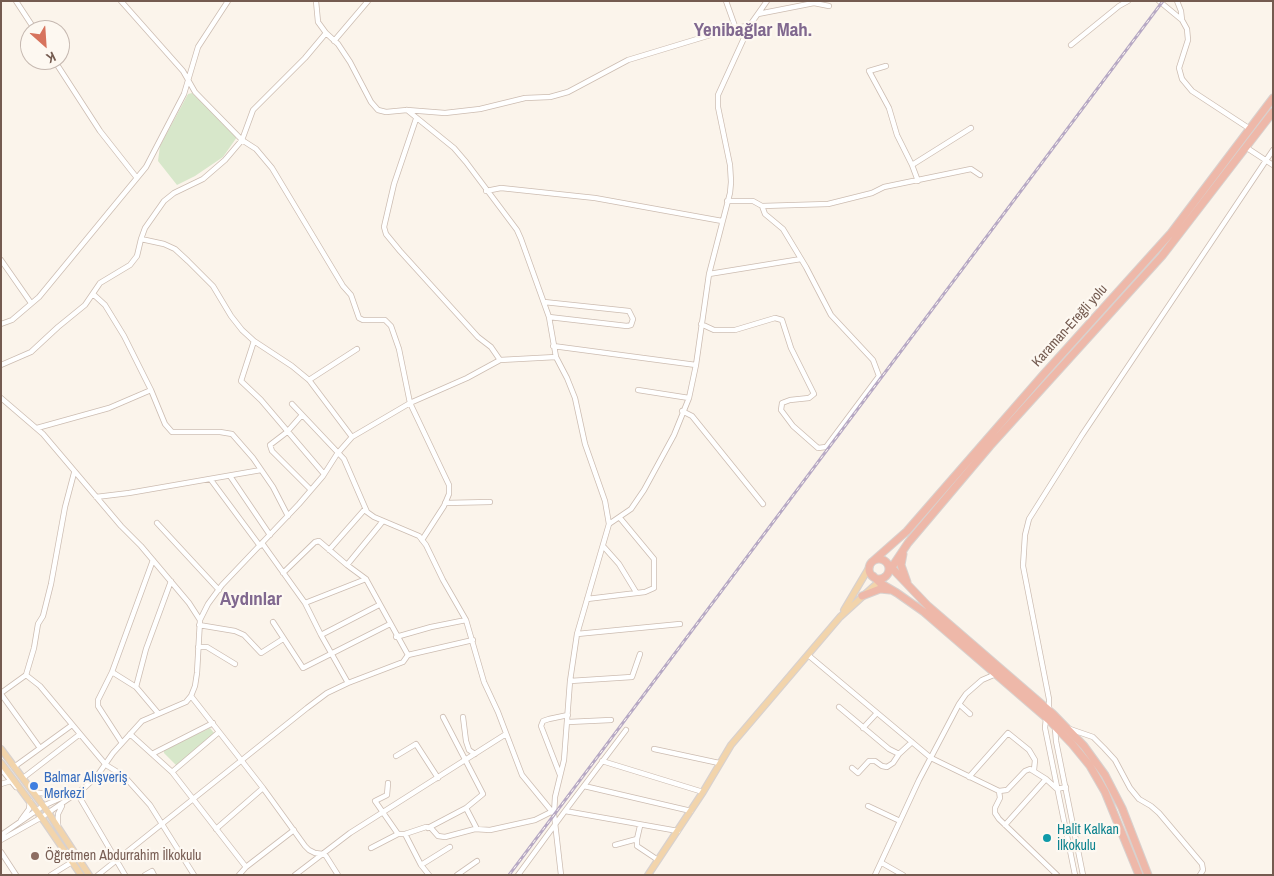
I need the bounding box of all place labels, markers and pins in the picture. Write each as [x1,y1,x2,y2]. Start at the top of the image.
place label: Balmar Alışveriş Merkezi [44,770,128,802]
marker: Balmar Alışveriş Merkezi [28,780,40,792]
place label: Halit Kalkan İlkokulu [1057,822,1119,854]
marker: Halit Kalkan İlkokulu [1041,832,1053,844]
place label: Öğretmen Abdurrahim İlkokulu [45,848,201,864]
marker: Öğretmen Abdurrahim İlkokulu [29,850,41,862]

